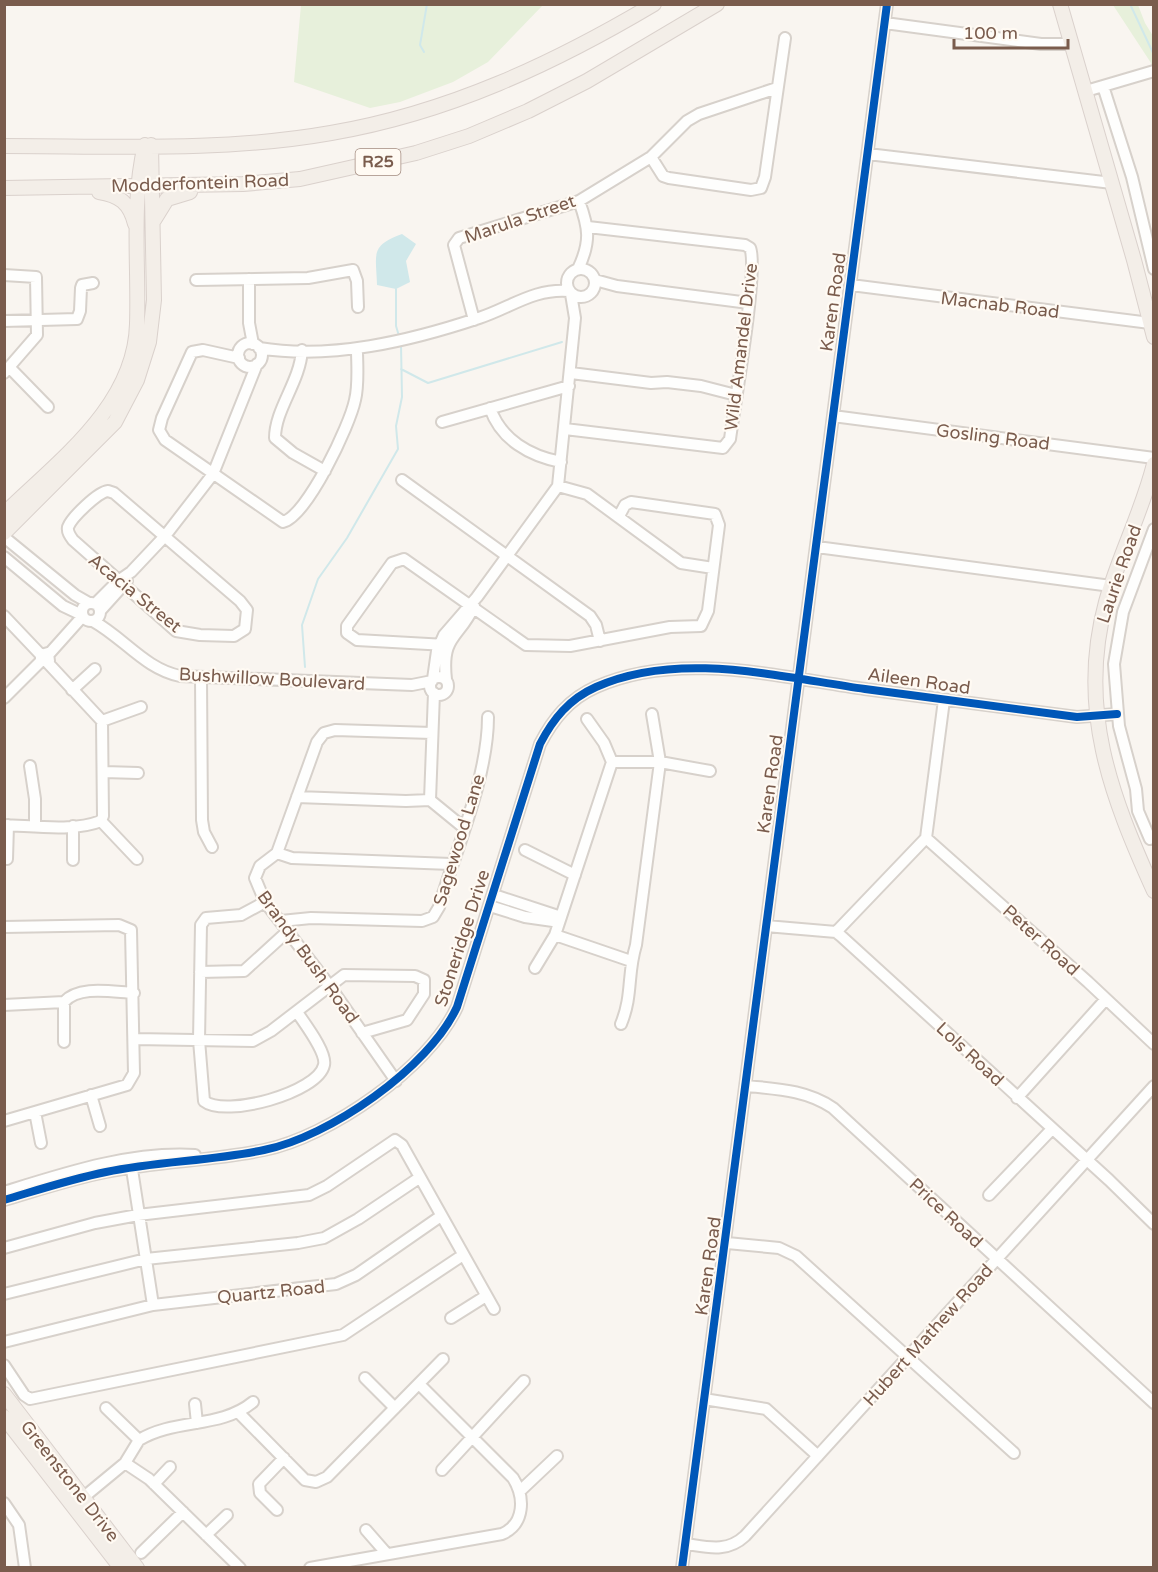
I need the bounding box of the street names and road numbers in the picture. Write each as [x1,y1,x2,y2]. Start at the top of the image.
road number: R25 [356,149,400,175]
street label: Modderfontein Road [111,169,289,197]
street label: Marula Street [462,190,579,248]
street label: Karen Road [815,251,851,353]
street label: Wild Amandel Drive [720,262,762,432]
street label: Macnab Road [939,287,1061,323]
street label: Gosling Road [935,419,1051,455]
street label: Laurie Road [1092,522,1146,626]
street label: Acacia Street [84,549,186,637]
street label: Bushwillow Boulevard [178,663,366,695]
street label: Aileen Road [866,663,972,699]
street label: Karen Road [752,733,788,835]
street label: Sagewood Lane [429,772,489,908]
street label: Stoneridge Drive [429,867,495,1009]
street label: Brandy Bush Road [252,886,364,1028]
street label: Peter Road [998,900,1084,980]
street label: Lols Road [932,1017,1008,1091]
street label: Price Road [905,1173,987,1253]
street label: Karen Road [690,1215,726,1317]
street label: Hubert Mathew Road [858,1259,998,1411]
street label: Quartz Road [216,1275,326,1309]
street label: Greenstone Drive [16,1416,124,1546]

